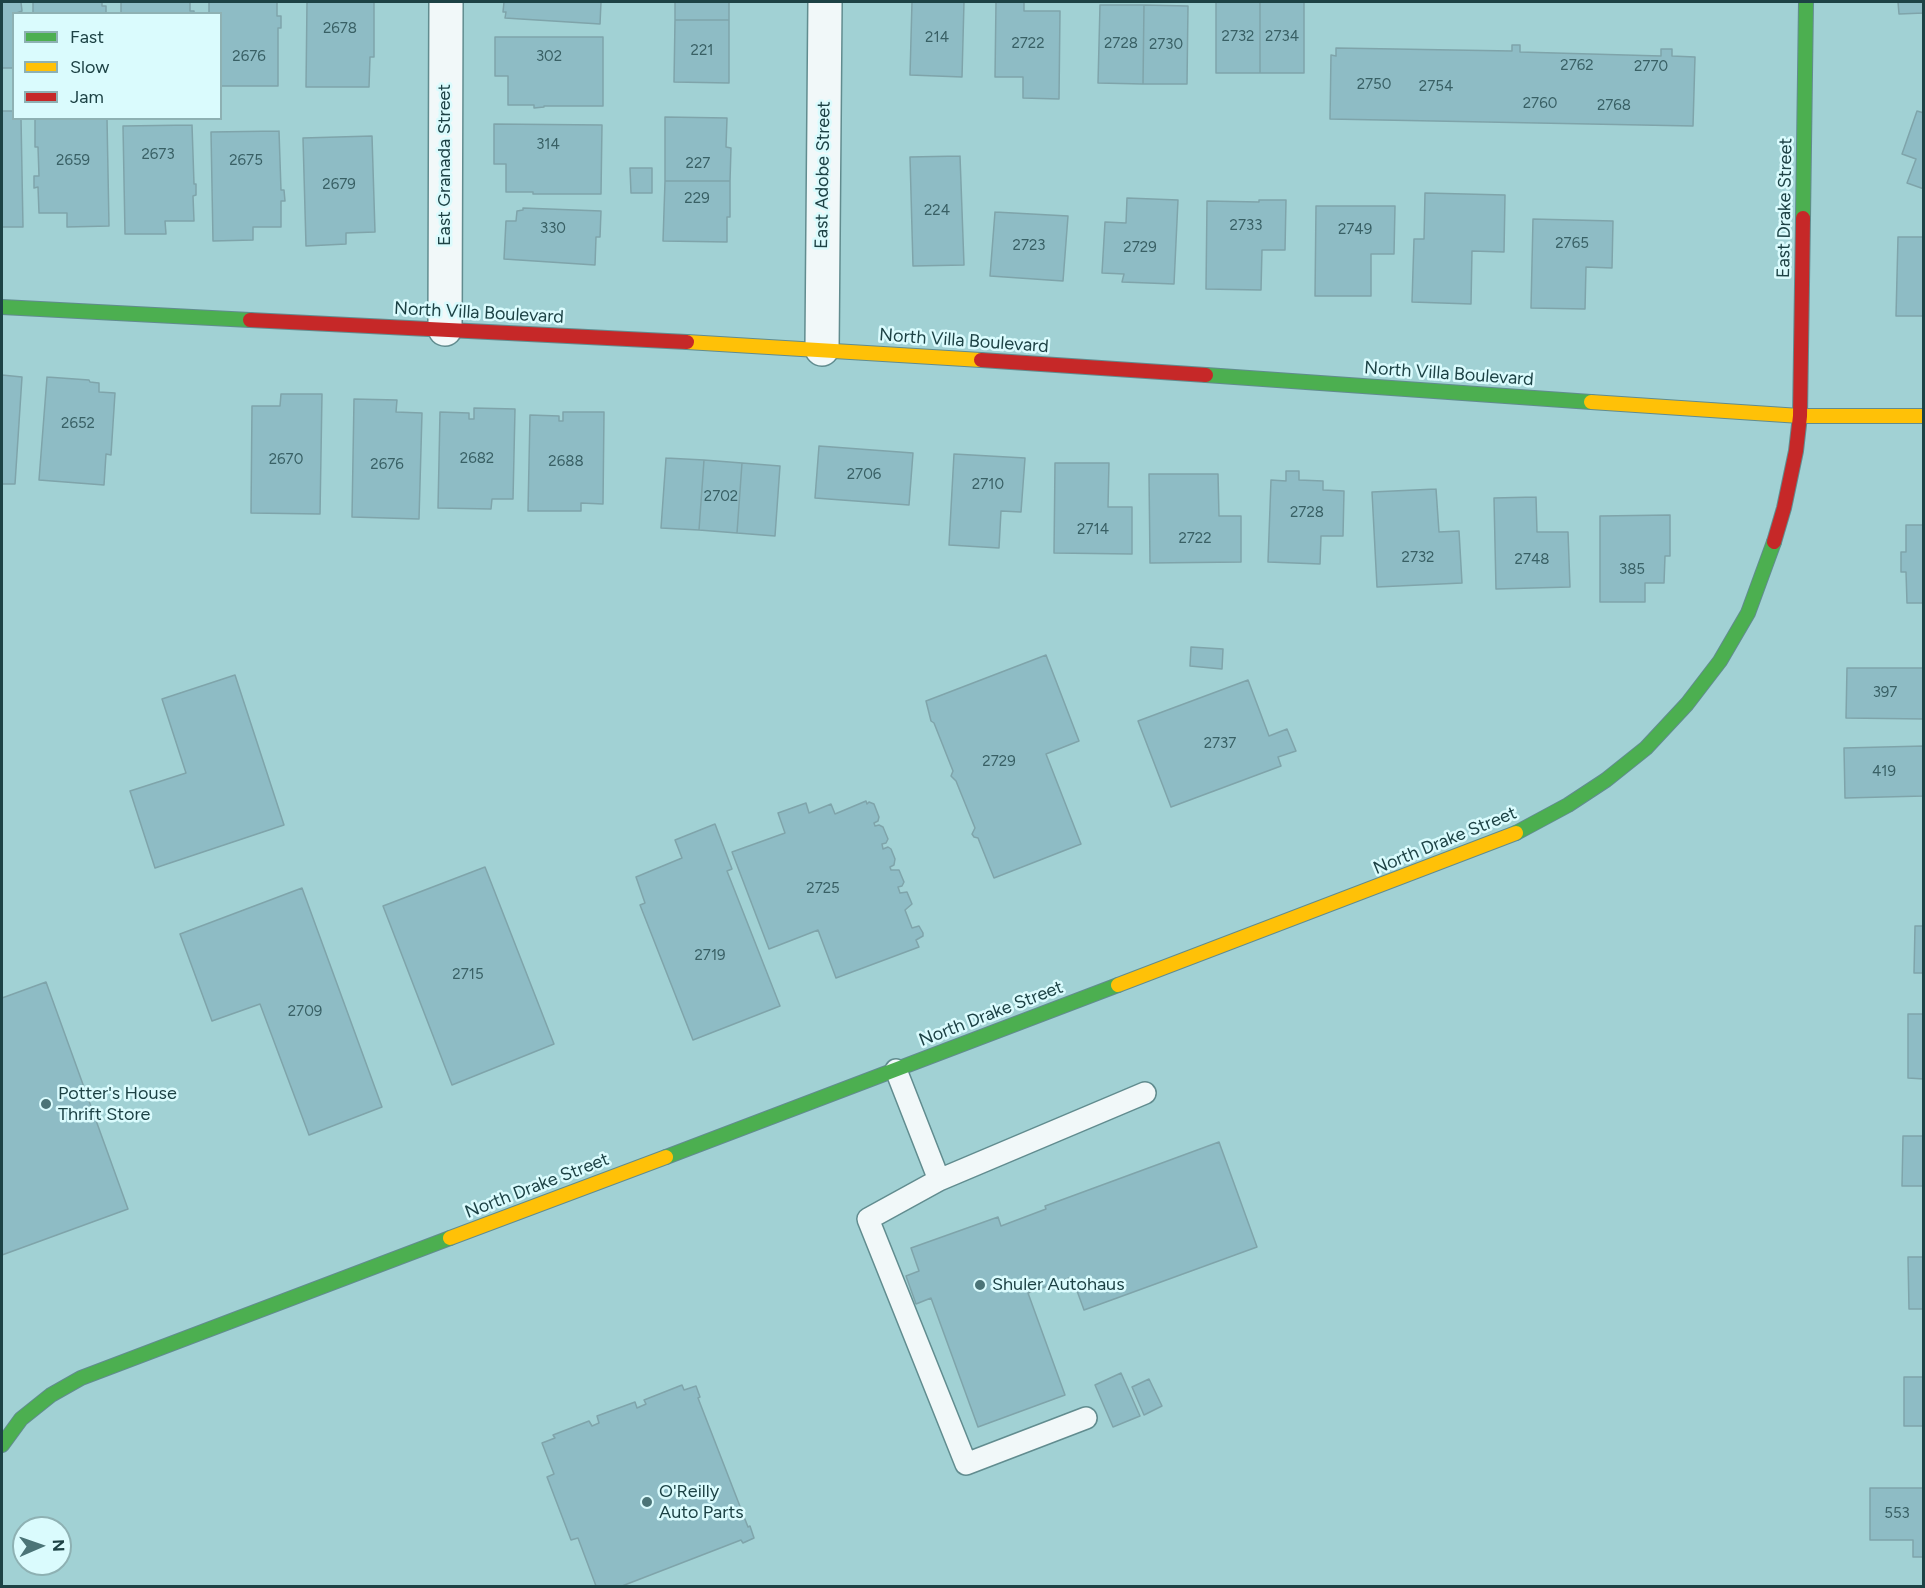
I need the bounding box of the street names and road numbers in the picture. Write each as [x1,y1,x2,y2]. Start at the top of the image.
street label: East Granada Street [434,84,456,246]
street label: East Adobe Street [811,101,835,249]
street label: East Drake Street [1773,138,1797,278]
street label: North Villa Boulevard [394,298,564,328]
street label: North Villa Boulevard [878,324,1050,358]
street label: North Villa Boulevard [1363,357,1535,391]
street label: North Drake Street [1370,802,1520,880]
street label: North Drake Street [916,977,1066,1051]
street label: North Drake Street [462,1149,612,1223]

